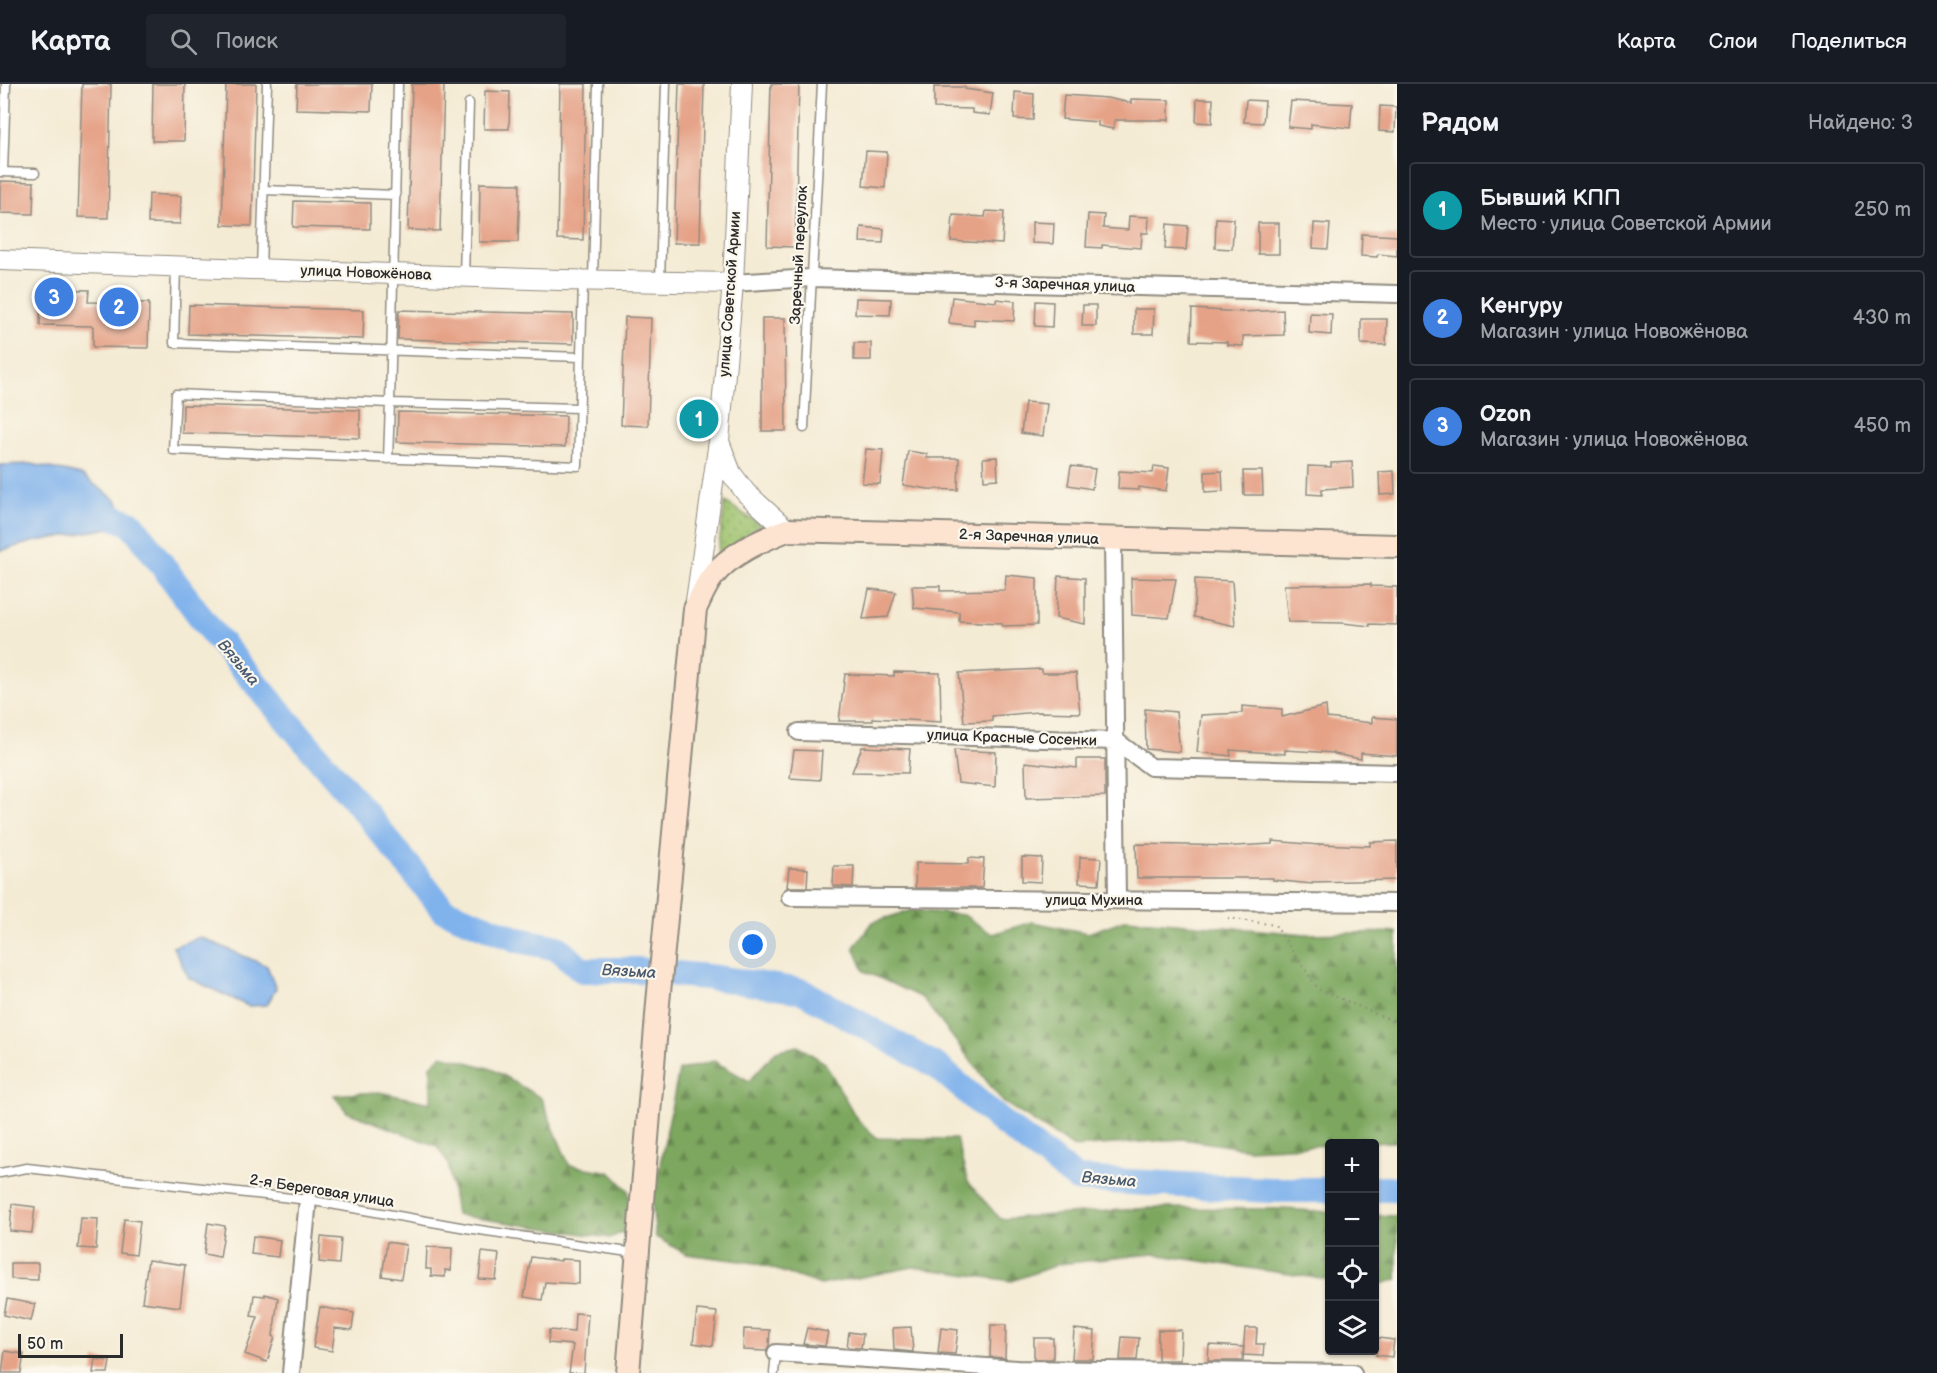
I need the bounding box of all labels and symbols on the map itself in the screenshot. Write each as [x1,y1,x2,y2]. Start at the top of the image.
street label: Заречный переулок [786,185,812,325]
street label: улица Советской Армии [715,210,745,378]
street label: улица Новожёнова [300,261,432,285]
street label: 3-я Заречная улица [994,273,1136,297]
pin: 3 [34,274,74,320]
pin: 2 [100,284,138,330]
pin: 1 [680,396,718,442]
street label: 2-я Заречная улица [959,525,1100,549]
water label: Вязьма [213,636,263,690]
street label: улица Красные Сосенки [927,726,1097,750]
street label: улица Мухина [1045,891,1143,910]
your location [738,930,767,959]
water label: Вязьма [601,961,657,983]
water label: Вязьма [1081,1168,1137,1192]
street label: 2-я Береговая улица [248,1170,396,1212]
scale bar [18,1331,123,1358]

